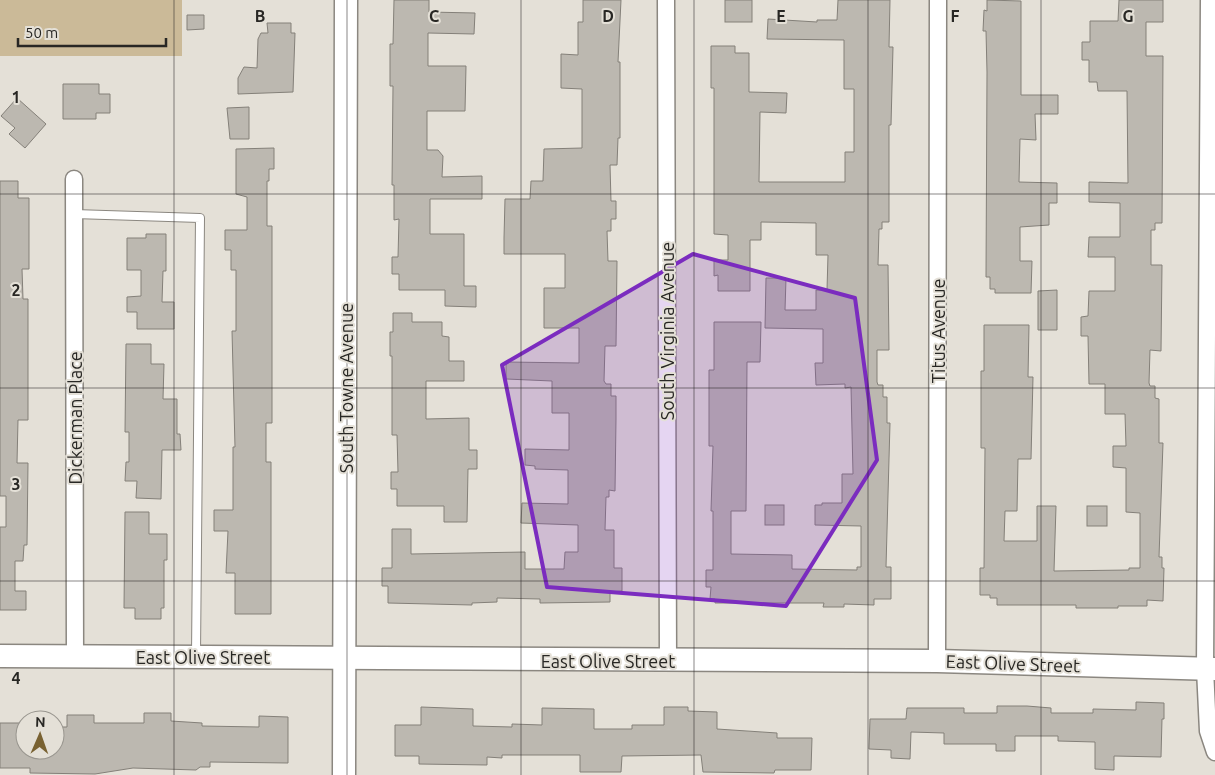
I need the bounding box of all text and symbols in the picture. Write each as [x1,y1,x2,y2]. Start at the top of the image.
text: B [255,7,265,25]
text: C [429,7,439,25]
text: D [602,7,614,25]
text: E [776,7,786,25]
text: F [951,7,960,25]
text: G [1122,7,1134,25]
scale bar [18,15,165,47]
text: 50 m [25,24,58,41]
text: 1 [11,88,21,106]
street label: South Virginia Avenue [657,242,677,420]
street label: Titus Avenue [928,279,948,383]
text: 2 [11,281,21,299]
street label: South Towne Avenue [336,303,356,473]
street label: Dickerman Place [65,351,85,485]
text: 3 [11,475,21,493]
street label: East Olive Street [136,647,270,667]
street label: East Olive Street [541,651,675,671]
street label: East Olive Street [945,651,1081,675]
text: 4 [11,669,21,687]
north arrow [15,710,65,760]
text: N [35,714,46,730]

